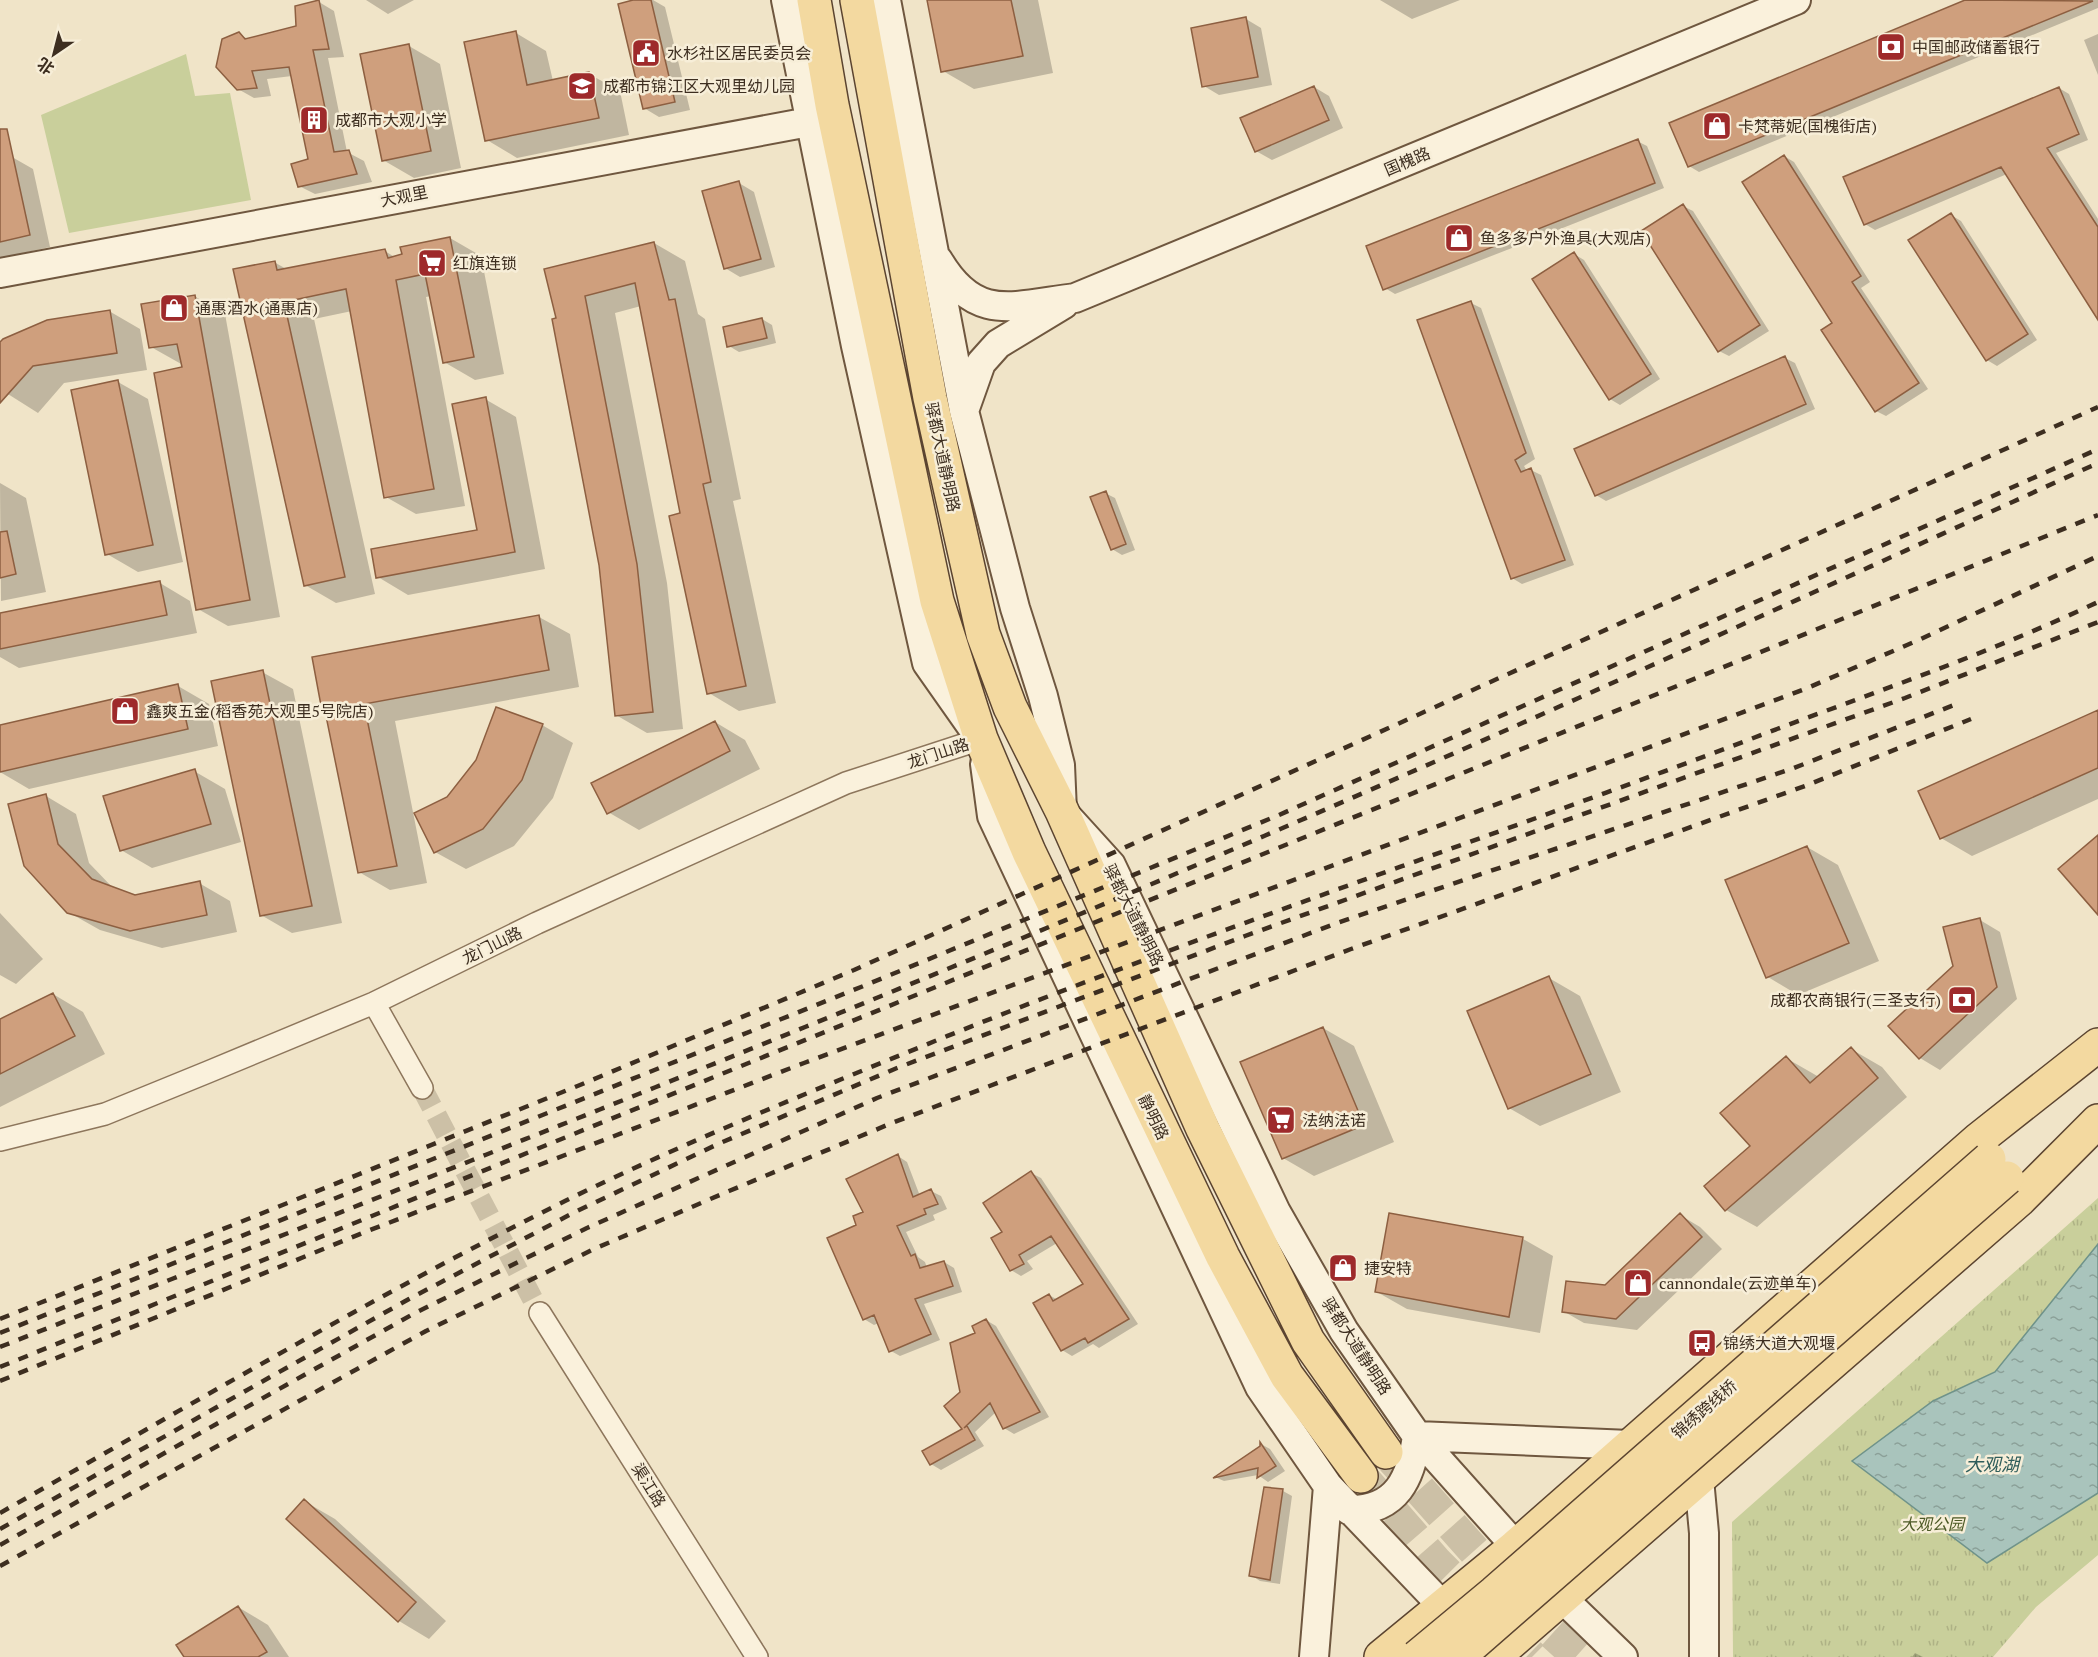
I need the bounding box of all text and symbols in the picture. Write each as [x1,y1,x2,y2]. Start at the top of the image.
north arrow [24,24,84,84]
bank icon: 中国邮政储蓄银行 [1875,31,1907,63]
place label: 中国邮政储蓄银行 [1912,36,2040,58]
public building icon: 水杉社区居民委员会 [630,37,662,69]
place label: 水杉社区居民委员会 [667,42,811,64]
text: 北 [33,53,58,80]
school or university icon: 成都市锦江区大观里幼儿园 [566,70,598,102]
place label: 成都市锦江区大观里幼儿园 [603,75,795,97]
building icon: 成都市大观小学 [298,104,330,136]
place label: 成都市大观小学 [335,109,447,131]
shop icon: 卡梵蒂妮(国槐街店) [1701,110,1733,142]
place label: 卡梵蒂妮(国槐街店) [1738,115,1877,137]
street label: 国槐路 [1381,141,1433,181]
street label: 大观里 [378,181,430,211]
shop icon: 鱼多多户外渔具(大观店) [1443,222,1475,254]
place label: 鱼多多户外渔具(大观店) [1480,227,1651,249]
supermarket icon: 红旗连锁 [416,247,448,279]
place label: 红旗连锁 [453,252,517,274]
shop icon: 通惠酒水(通惠店) [158,292,190,324]
place label: 通惠酒水(通惠店) [195,297,318,319]
street label: 驿都大道静明路 [921,400,965,514]
shop icon: 鑫爽五金(稻香苑大观里5号院店) [109,695,141,727]
place label: 鑫爽五金(稻香苑大观里5号院店) [146,700,374,722]
street label: 龙门山路 [904,733,972,773]
street label: 驿都大道静明路 [1099,860,1169,970]
street label: 龙门山路 [458,921,526,969]
bank icon: 成都农商银行(三圣支行) [1946,984,1978,1016]
place label: 成都农商银行(三圣支行) [1770,989,1941,1011]
street label: 静明路 [1134,1091,1174,1143]
supermarket icon: 法纳法诺 [1265,1104,1297,1136]
place label: 法纳法诺 [1302,1109,1366,1131]
shop icon: 捷安特 [1327,1252,1359,1284]
place label: 捷安特 [1364,1257,1412,1279]
shop icon: cannondale(云迹单车) [1622,1267,1654,1299]
place label: cannondale(云迹单车) [1659,1272,1817,1294]
street label: 驿都大道静明路 [1317,1293,1397,1399]
bus stop icon: 锦绣大道大观堰 [1686,1327,1718,1359]
place label: 锦绣大道大观堰 [1723,1332,1835,1354]
street label: 锦绣跨线桥 [1667,1374,1741,1444]
water label: 大观湖 [1965,1452,2022,1476]
street label: 渠江路 [627,1459,671,1511]
park label: 大观公园 [1900,1513,1966,1535]

